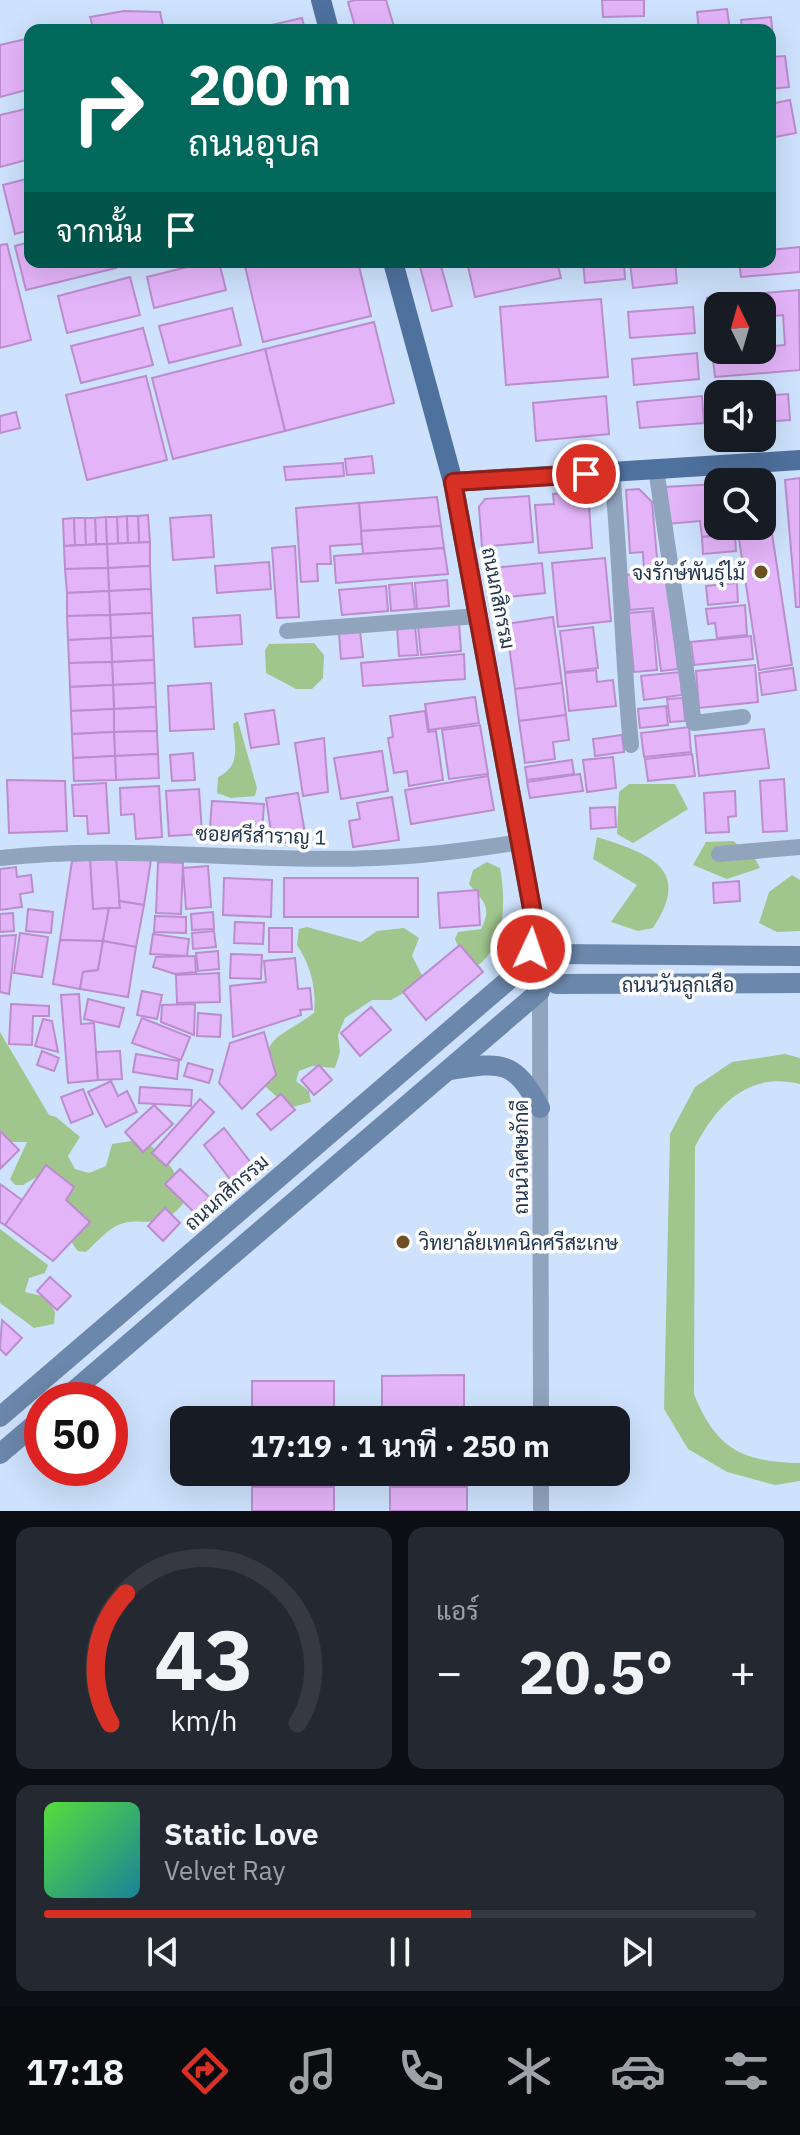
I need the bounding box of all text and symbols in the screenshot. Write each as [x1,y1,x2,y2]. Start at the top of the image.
text: 200 m [188,48,352,120]
icon: right [56,56,160,160]
text: ถนนอุบล [188,119,320,166]
icon: arrive [159,208,203,252]
text: จากนั้น [56,211,143,250]
north arrow [704,292,776,364]
map controls [704,292,776,540]
button: sound [704,380,776,452]
pin [552,440,620,508]
icon: arrive [564,452,608,496]
button: search [704,468,776,540]
street label: ถนนกสิกรรม [476,545,522,651]
place label: จงรักษ์พันธุ์ไม้ [632,559,746,587]
marker: จงรักษ์พันธุ์ไม้ [752,563,770,581]
street label: ซอยศรีสำราญ 1 [195,819,327,851]
position arrow [489,907,573,991]
street label: ถนนวันลูกเสือ [622,971,734,1000]
street label: ถนนวิเศษภักดี [507,1100,534,1214]
street label: ถนนกสิกรรม [178,1148,274,1236]
place label: วิทยาลัยเทคนิคศรีสะเกษ [418,1229,618,1256]
marker: วิทยาลัยเทคนิคศรีสะเกษ [394,1233,412,1251]
speed limit sign: 50 [24,1382,128,1486]
text: 17:19 · 1 นาที · 250 m [250,1426,550,1465]
text: แอร์ [436,1593,479,1627]
text: 43 [154,1605,254,1713]
text: 20.5° [519,1632,673,1711]
text: − [436,1643,462,1700]
text: + [730,1643,756,1700]
text: km/h [170,1702,238,1739]
text: Static Love [164,1814,319,1853]
text: Velvet Ray [164,1853,285,1887]
icon: previous [141,1930,185,1974]
icon: pause [378,1930,422,1974]
icon: next [615,1930,659,1974]
icon: directions [177,2043,233,2099]
icon: music [285,2043,341,2099]
icon: phone [393,2043,449,2099]
icon: climate [501,2043,557,2099]
icon: car [610,2043,666,2099]
icon: filters [718,2043,774,2099]
text: 17:18 [26,2048,124,2095]

